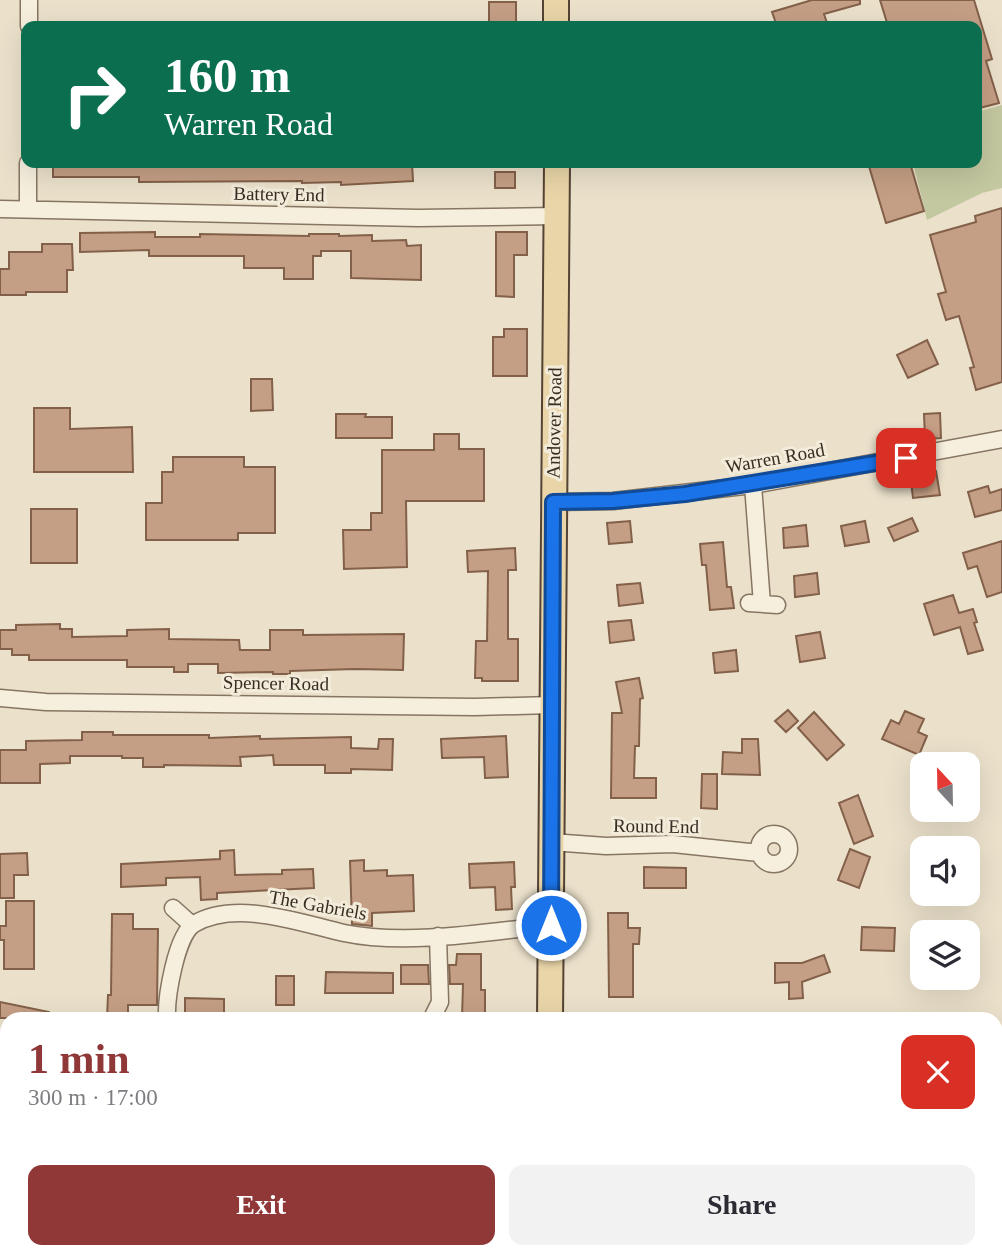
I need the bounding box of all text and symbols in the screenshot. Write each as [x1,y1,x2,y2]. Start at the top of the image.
text: 160 m [164,48,291,103]
icon: right [49,49,140,140]
text: Warren Road [164,106,333,142]
street label: Battery End [233,183,325,205]
street label: Andover Road [543,367,565,479]
pin [876,428,936,488]
street label: Warren Road [724,439,827,477]
icon: arrive [887,439,925,477]
street label: Spencer Road [223,672,330,694]
north arrow [910,752,980,822]
map controls [910,752,980,990]
street label: Round End [613,815,700,837]
button: sound [910,836,980,906]
street label: The Gabriels [268,886,368,924]
position arrow [514,888,588,962]
button: layers [910,920,980,990]
button: close [901,1035,975,1109]
text: 1 min [28,1036,130,1082]
text: 300 m · 17:00 [28,1085,158,1110]
button: Exit [28,1165,495,1245]
button: Share [509,1165,975,1245]

